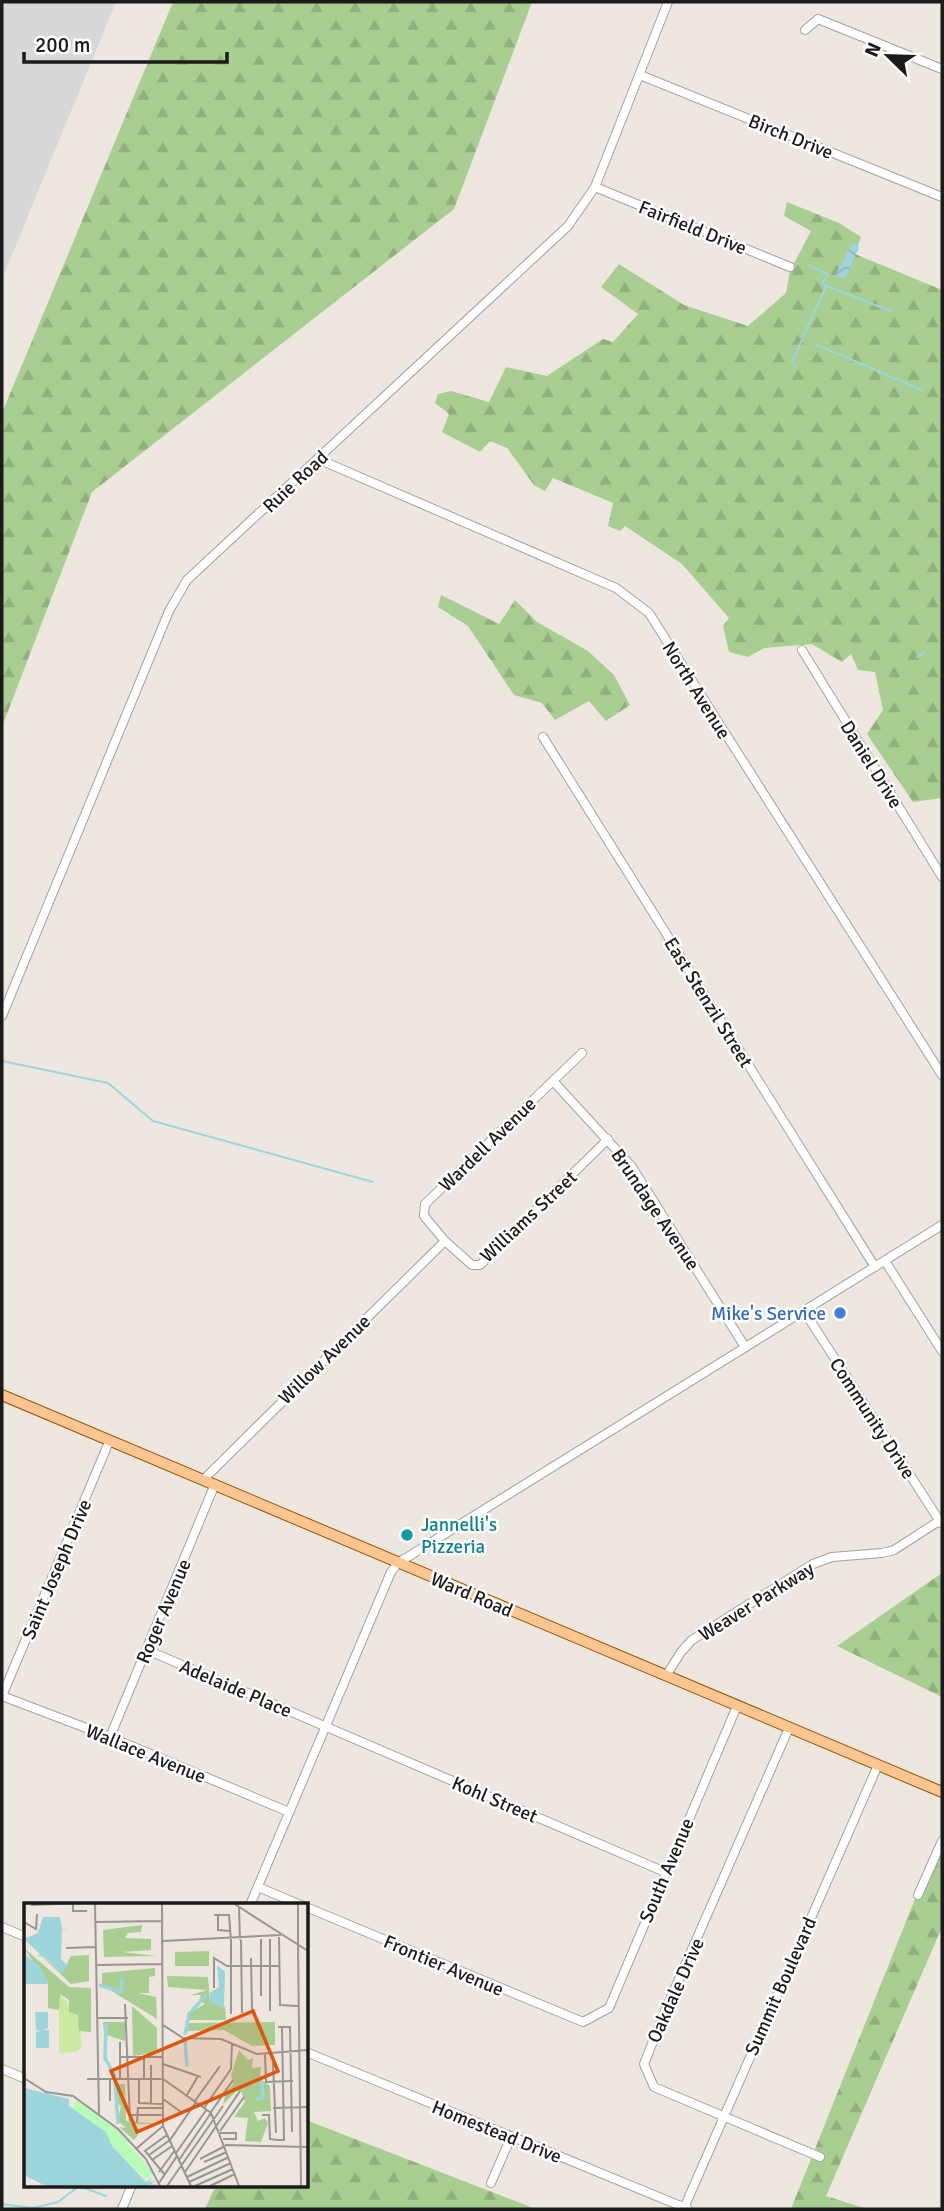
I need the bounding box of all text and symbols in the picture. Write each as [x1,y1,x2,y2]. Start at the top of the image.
scale bar [24,21,228,65]
north arrow [853,21,923,91]
text: 200 m [35,32,90,58]
text: N [860,39,887,61]
street label: Birch Drive [745,109,837,165]
street label: Fairfield Drive [635,195,750,260]
street label: Ruie Road [258,445,333,518]
street label: North Avenue [657,637,736,744]
street label: Daniel Drive [835,716,908,813]
street label: East Stenzil Street [658,933,758,1072]
street label: Wardell Avenue [434,1092,541,1197]
street label: Brundage Avenue [606,1144,705,1275]
street label: Williams Street [475,1165,582,1268]
place label: Mike's Service [711,1302,826,1326]
marker: Mike's Service [832,1305,848,1321]
street label: Willow Avenue [274,1310,376,1410]
street label: Community Drive [824,1353,920,1484]
street label: Saint Joseph Drive [17,1496,97,1643]
place label: Jannelli's Pizzeria [421,1513,497,1559]
marker: Jannelli's Pizzeria [399,1527,415,1543]
street label: Roger Avenue [131,1556,197,1667]
street label: Weaver Parkway [694,1557,819,1647]
street label: Ward Road [427,1567,516,1623]
street label: Adelaide Place [176,1655,295,1723]
street label: Wallace Avenue [82,1719,209,1789]
street label: Kohl Street [448,1771,541,1829]
street label: South Avenue [634,1814,700,1926]
inset map [24,1903,308,2186]
street label: Summit Boulevard [740,1914,822,2059]
street label: Frontier Avenue [380,1930,507,2002]
street label: Oakdale Drive [642,1934,710,2047]
street label: Homestead Drive [428,2095,565,2169]

